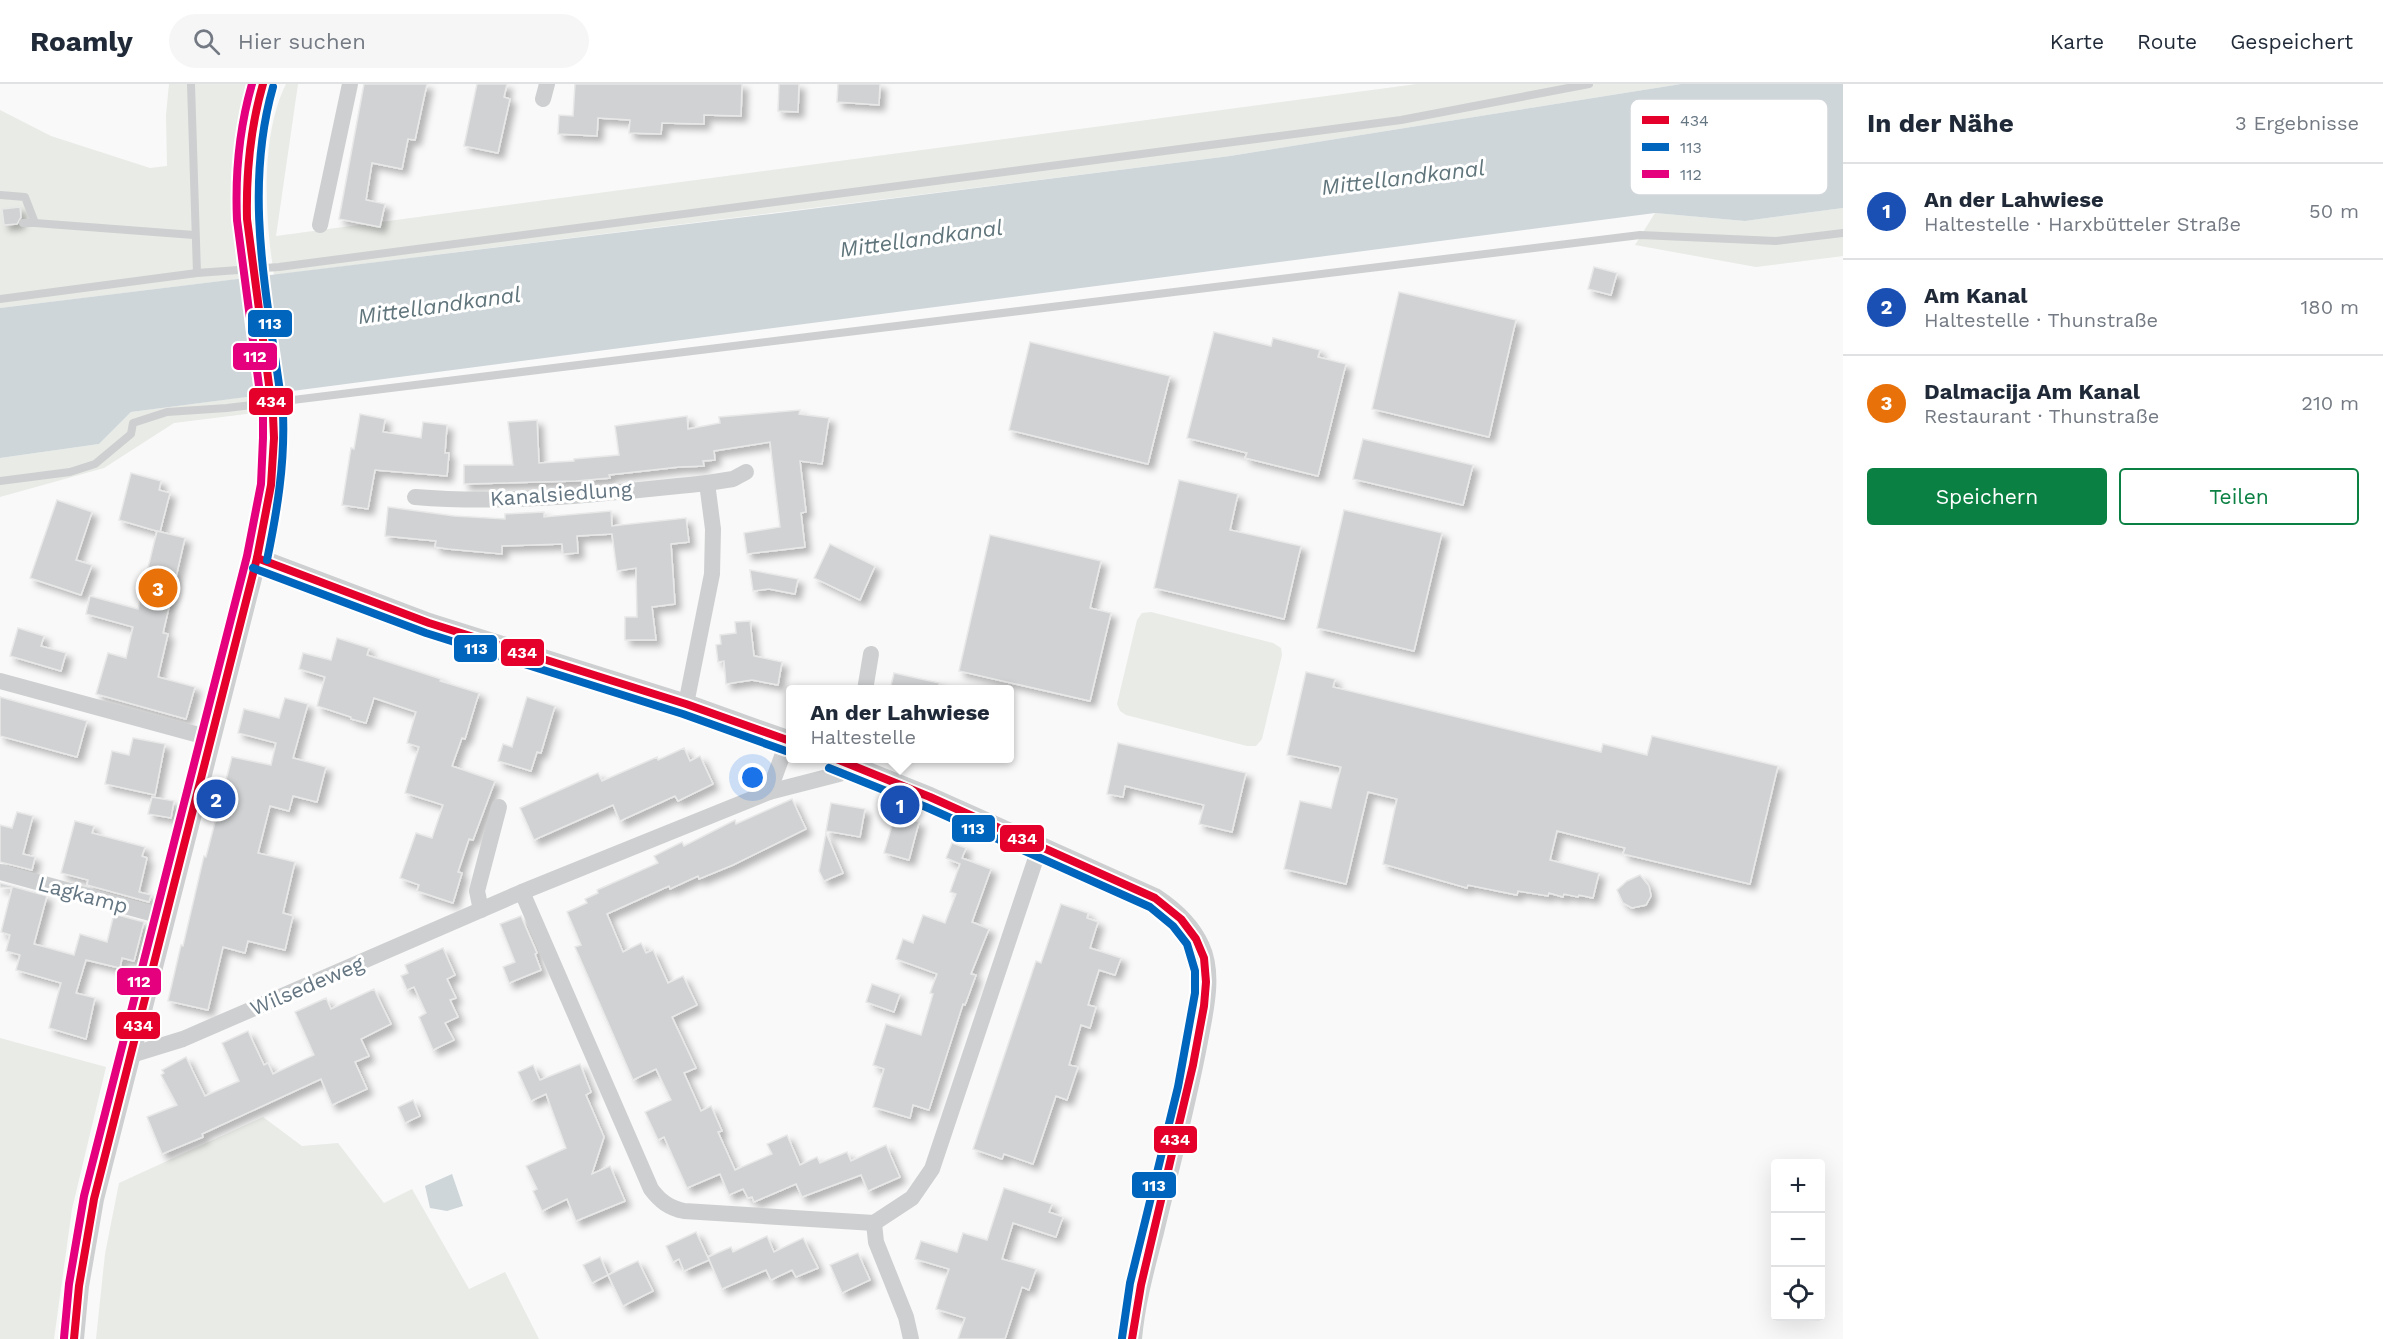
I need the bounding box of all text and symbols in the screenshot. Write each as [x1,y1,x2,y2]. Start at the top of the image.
search box [169,14,589,68]
text: Roamly [30,25,133,58]
icon: search [190,25,223,58]
text: Hier suchen [238,29,366,54]
text: Karte [2050,29,2104,54]
text: Route [2137,29,2197,54]
text: Gespeichert [2230,29,2353,54]
legend [1630,99,1828,195]
text: In der Nähe [1867,108,2014,138]
text: 434 [1680,111,1709,130]
text: 3 Ergebnisse [2235,111,2359,135]
text: 113 [1680,138,1702,157]
water label: Mittellandkanal [1320,155,1487,200]
text: 112 [1680,165,1702,184]
text: An der Lahwiese [1924,187,2104,212]
text: 1 [1882,199,1891,223]
text: 50 m [2309,199,2359,223]
text: Haltestelle · Harxbütteler Straße [1924,212,2241,236]
water label: Mittellandkanal [838,215,1005,262]
water label: Mittellandkanal [356,282,523,329]
text: Am Kanal [1924,283,2027,308]
text: 2 [1881,295,1892,319]
text: 180 m [2301,295,2359,319]
text: Haltestelle · Thunstraße [1924,308,2158,332]
line badge: 113 [247,309,293,338]
text: 113 [258,314,282,333]
line badge: 112 [232,342,278,371]
text: 112 [243,347,267,366]
text: Dalmacija Am Kanal [1924,379,2140,404]
line badge: 434 [248,387,294,416]
text: 3 [1881,391,1892,415]
text: 210 m [2301,391,2359,415]
text: 434 [256,392,286,411]
text: Restaurant · Thunstraße [1924,404,2159,428]
button: Speichern [1867,468,2107,525]
button: Teilen [2119,468,2359,525]
street label: Kanalsiedlung [489,476,634,511]
pin: 3 [138,566,178,610]
line badge: 113 [453,634,498,663]
line badge: 434 [500,638,545,667]
text: 113 [464,639,488,658]
text: 434 [507,643,537,662]
popup [786,685,1014,763]
text: An der Lahwiese [810,700,990,725]
text: Haltestelle [810,725,916,749]
your location [738,763,767,792]
pin: 2 [196,776,236,822]
pin: 1 [880,782,920,828]
line badge: 113 [951,814,996,843]
text: 113 [961,819,985,838]
line badge: 434 [999,824,1045,853]
text: 434 [1007,829,1037,848]
street label: Lagkamp [35,870,131,919]
street label: Wilsedeweg [246,950,368,1021]
line badge: 112 [116,967,162,996]
text: 112 [127,972,151,991]
line badge: 434 [115,1011,161,1040]
text: 434 [123,1016,153,1035]
line badge: 434 [1153,1125,1198,1154]
text: 434 [1160,1130,1190,1149]
map controls [1771,1159,1825,1321]
button: + [1771,1159,1825,1213]
line badge: 113 [1131,1171,1177,1199]
text: 113 [1142,1176,1166,1195]
button: − [1771,1213,1825,1267]
button: locate [1771,1267,1825,1321]

